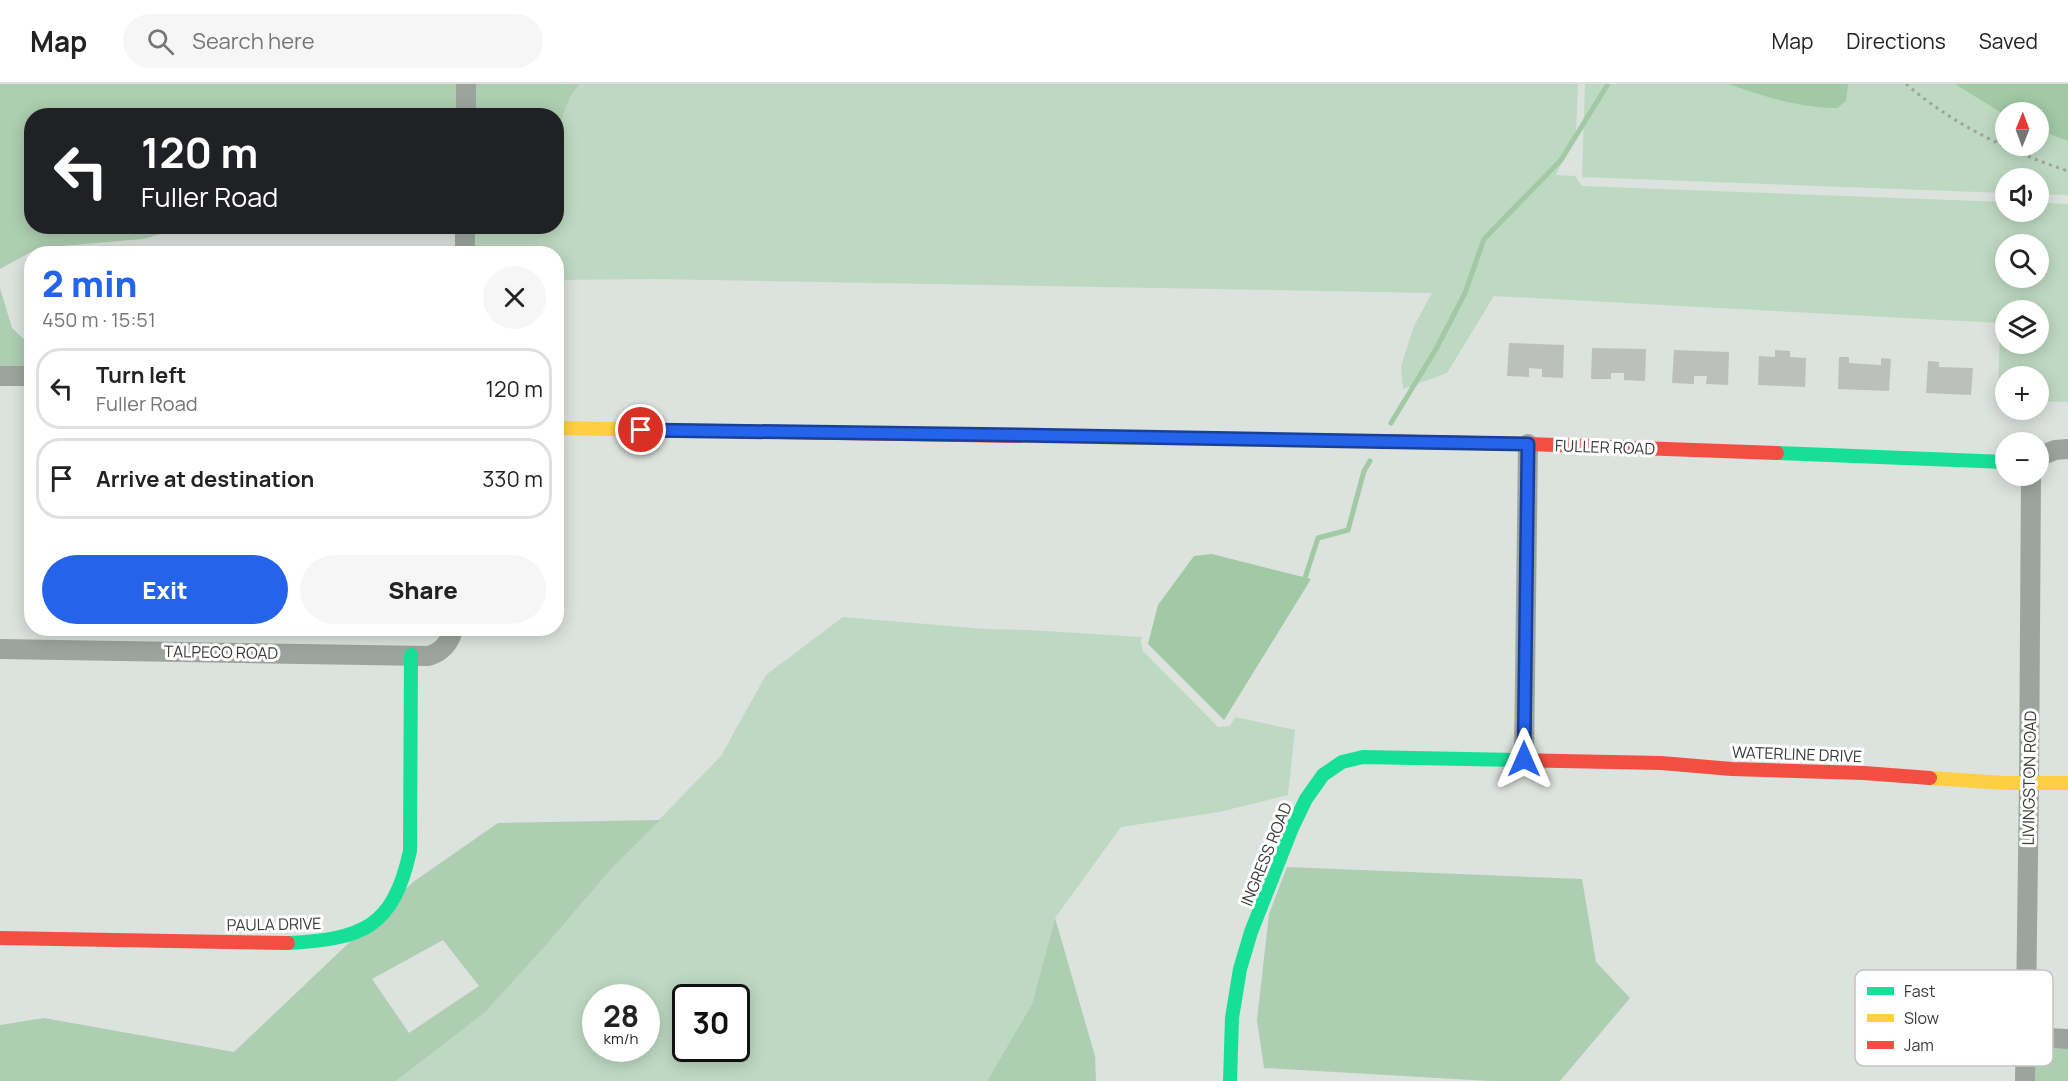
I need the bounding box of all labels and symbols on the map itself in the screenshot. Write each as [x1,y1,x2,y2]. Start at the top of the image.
north arrow [1995,102,2049,156]
pin [615,404,666,455]
street label: FULLER ROAD [1555,434,1656,460]
street label: TALPECO ROAD [164,640,279,664]
street label: LIVINGSTON ROAD [2017,710,2041,846]
position arrow [1492,727,1556,791]
street label: WATERLINE DRIVE [1732,741,1862,767]
street label: INGRESS ROAD [1235,799,1297,909]
street label: PAULA DRIVE [226,912,322,936]
legend [1855,970,2053,1066]
text: Fast [1904,980,1935,1002]
speed limit sign: 30 [672,984,750,1062]
text: Slow [1904,1007,1939,1029]
text: Jam [1904,1034,1934,1056]

